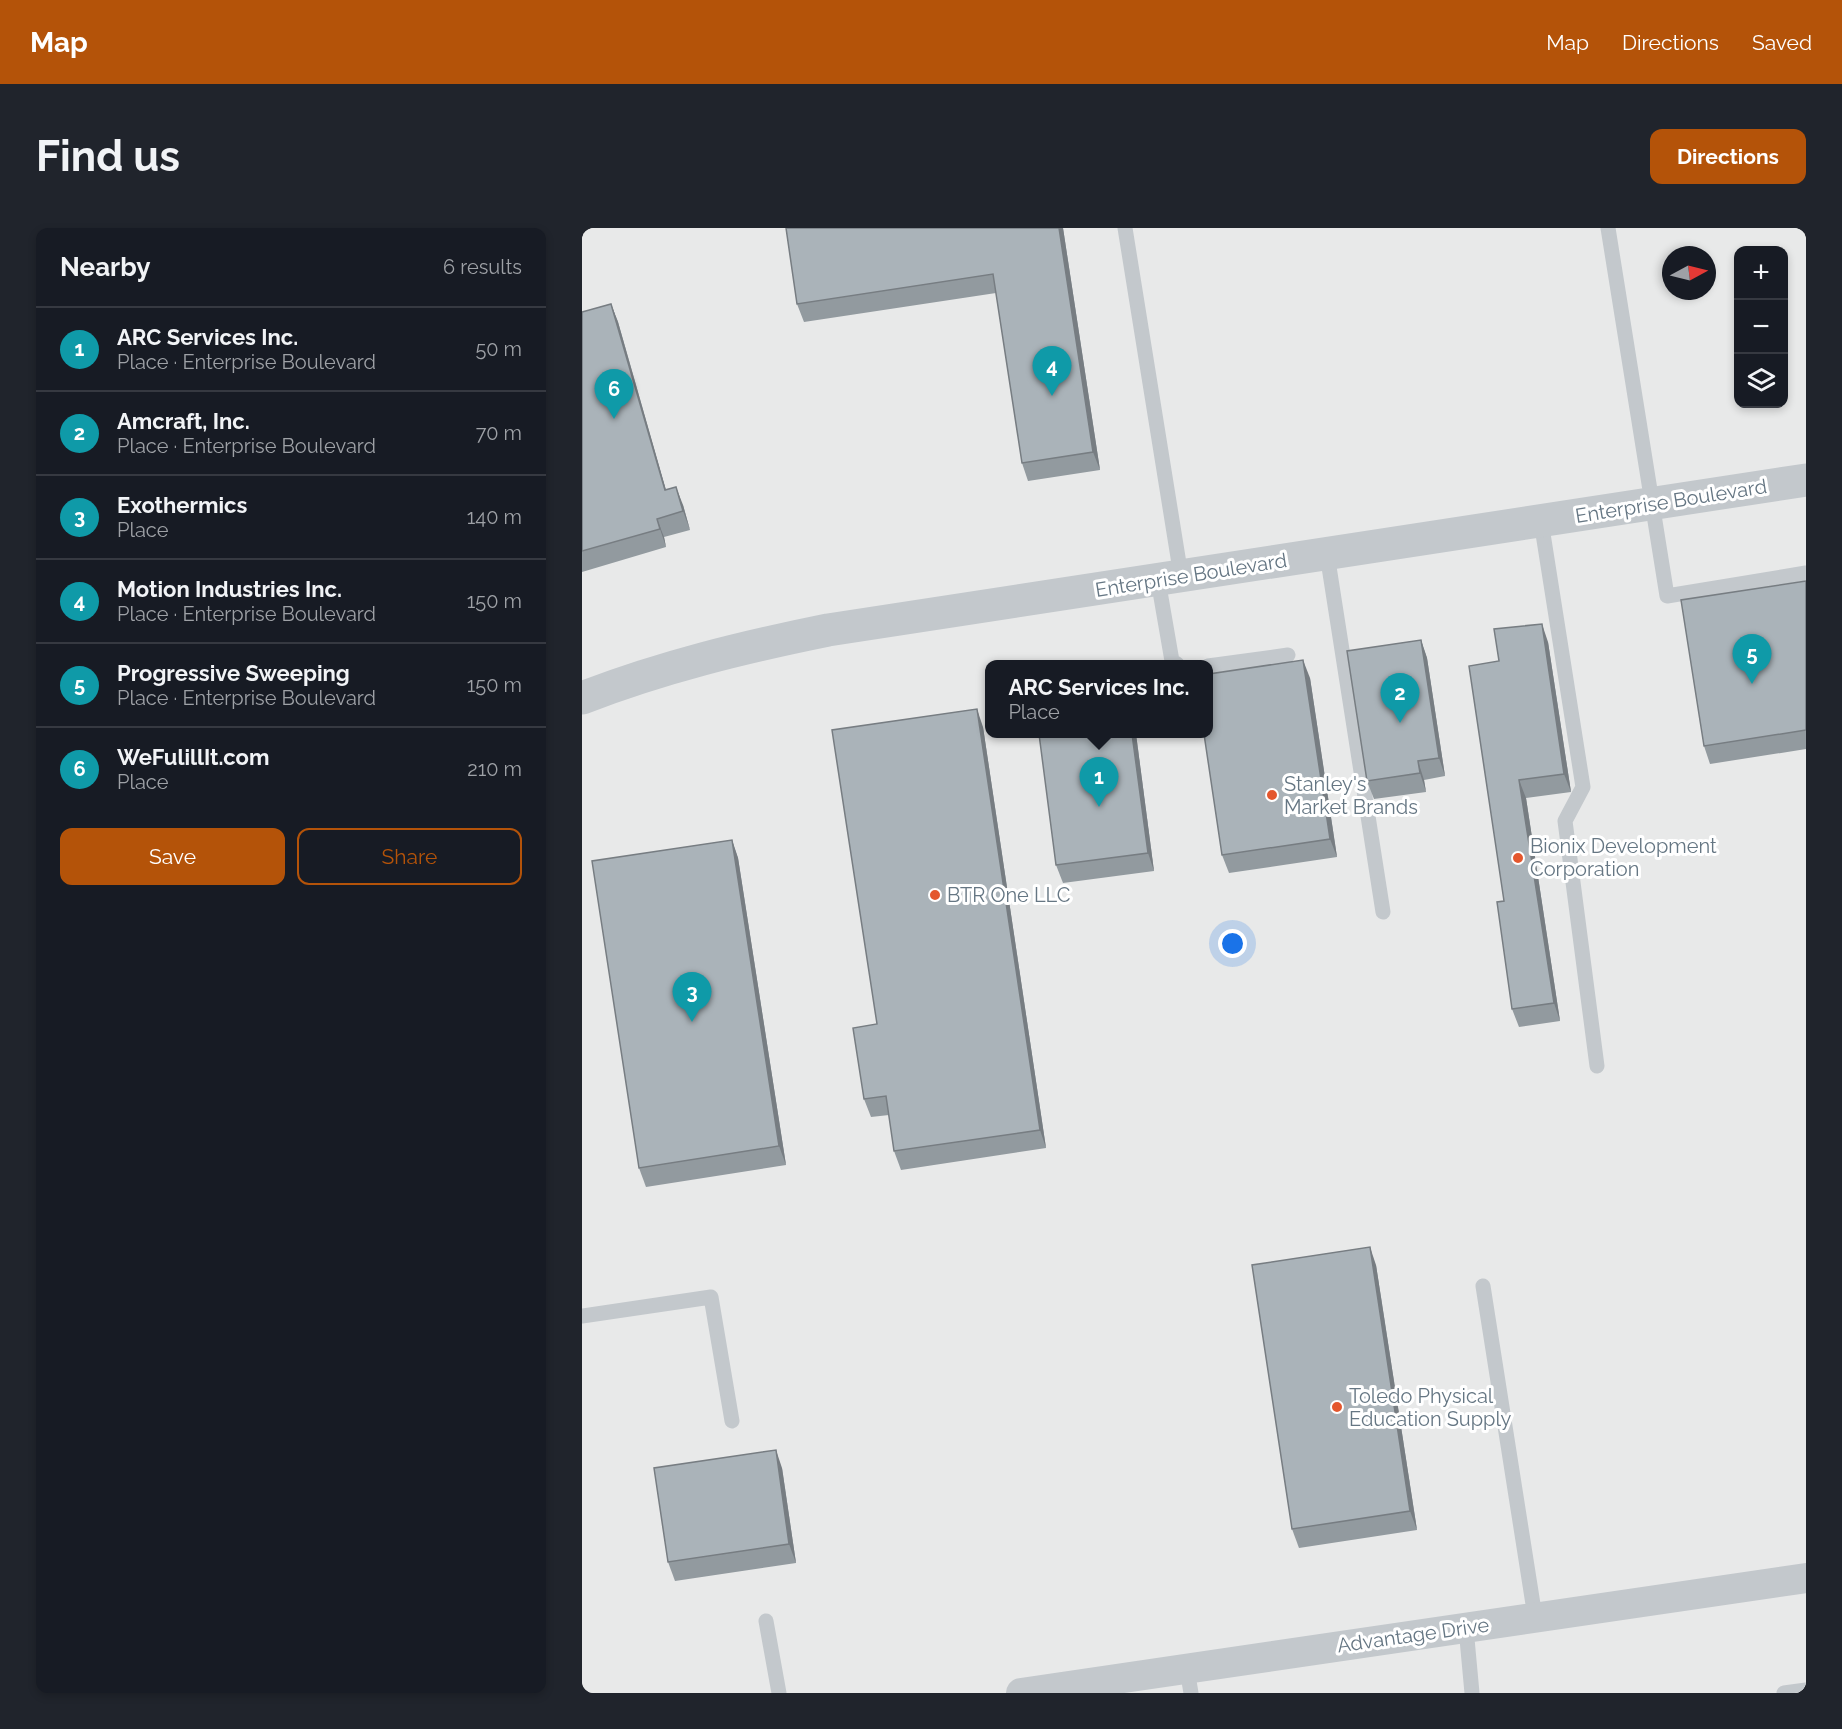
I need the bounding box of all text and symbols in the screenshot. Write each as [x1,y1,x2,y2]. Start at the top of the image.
text: Map [30,26,88,59]
text: Map [1546,30,1589,55]
text: Directions [1622,30,1719,55]
text: Saved [1752,30,1812,55]
button: Directions [1650,129,1806,184]
text: Find us [36,132,180,181]
north arrow [1662,246,1716,300]
map controls [1734,246,1788,408]
button: + [1734,246,1788,300]
text: Nearby [60,252,150,282]
text: 6 results [443,255,522,279]
button: − [1734,300,1788,354]
text: ARC Services Inc. [117,324,298,350]
text: 1 [75,337,84,361]
text: 50 m [475,337,522,361]
pin: 4 [1032,346,1072,396]
text: Place · Enterprise Boulevard [117,350,376,374]
button: layers [1734,354,1788,408]
pin: 6 [594,370,633,419]
text: Amcraft, Inc. [117,408,250,434]
text: 2 [74,421,85,445]
text: 70 m [476,421,522,445]
text: Place · Enterprise Boulevard [117,434,376,458]
street label: Enterprise Boulevard [1574,474,1768,528]
text: Exothermics [117,492,247,518]
text: 3 [74,505,85,529]
text: 140 m [467,505,522,529]
text: Place [117,518,168,542]
street label: Enterprise Boulevard [1094,548,1288,602]
text: Motion Industries Inc. [117,576,342,602]
text: 4 [74,589,85,613]
text: 150 m [467,589,522,613]
text: Place · Enterprise Boulevard [117,602,376,626]
pin: 5 [1732,634,1772,684]
text: Progressive Sweeping [117,660,350,686]
popup [985,660,1213,738]
text: 5 [74,673,85,697]
text: 150 m [467,673,522,697]
text: ARC Services Inc. [1008,674,1190,700]
pin: 2 [1380,674,1420,723]
text: Place · Enterprise Boulevard [117,686,376,710]
text: Place [1008,700,1060,724]
text: WeFulillIt.com [117,744,269,770]
text: 6 [73,757,86,781]
text: 210 m [467,757,522,781]
pin: 1 [1080,758,1118,807]
text: Place [117,770,168,794]
place label: Stanley's Market Brands [1284,772,1418,819]
marker: Stanley's Market Brands [1265,788,1279,802]
button: Save [60,828,285,885]
button: Share [297,828,522,885]
place label: Bionix Development Corporation [1530,834,1717,881]
marker: Bionix Development Corporation [1511,851,1525,865]
place label: BTR One LLC [947,883,1071,907]
marker: BTR One LLC [928,888,942,902]
your location [1218,929,1247,958]
pin: 3 [672,972,712,1022]
place label: Toledo Physical Education Supply [1349,1384,1512,1431]
marker: Toledo Physical Education Supply [1330,1400,1344,1414]
street label: Advantage Drive [1336,1612,1491,1658]

